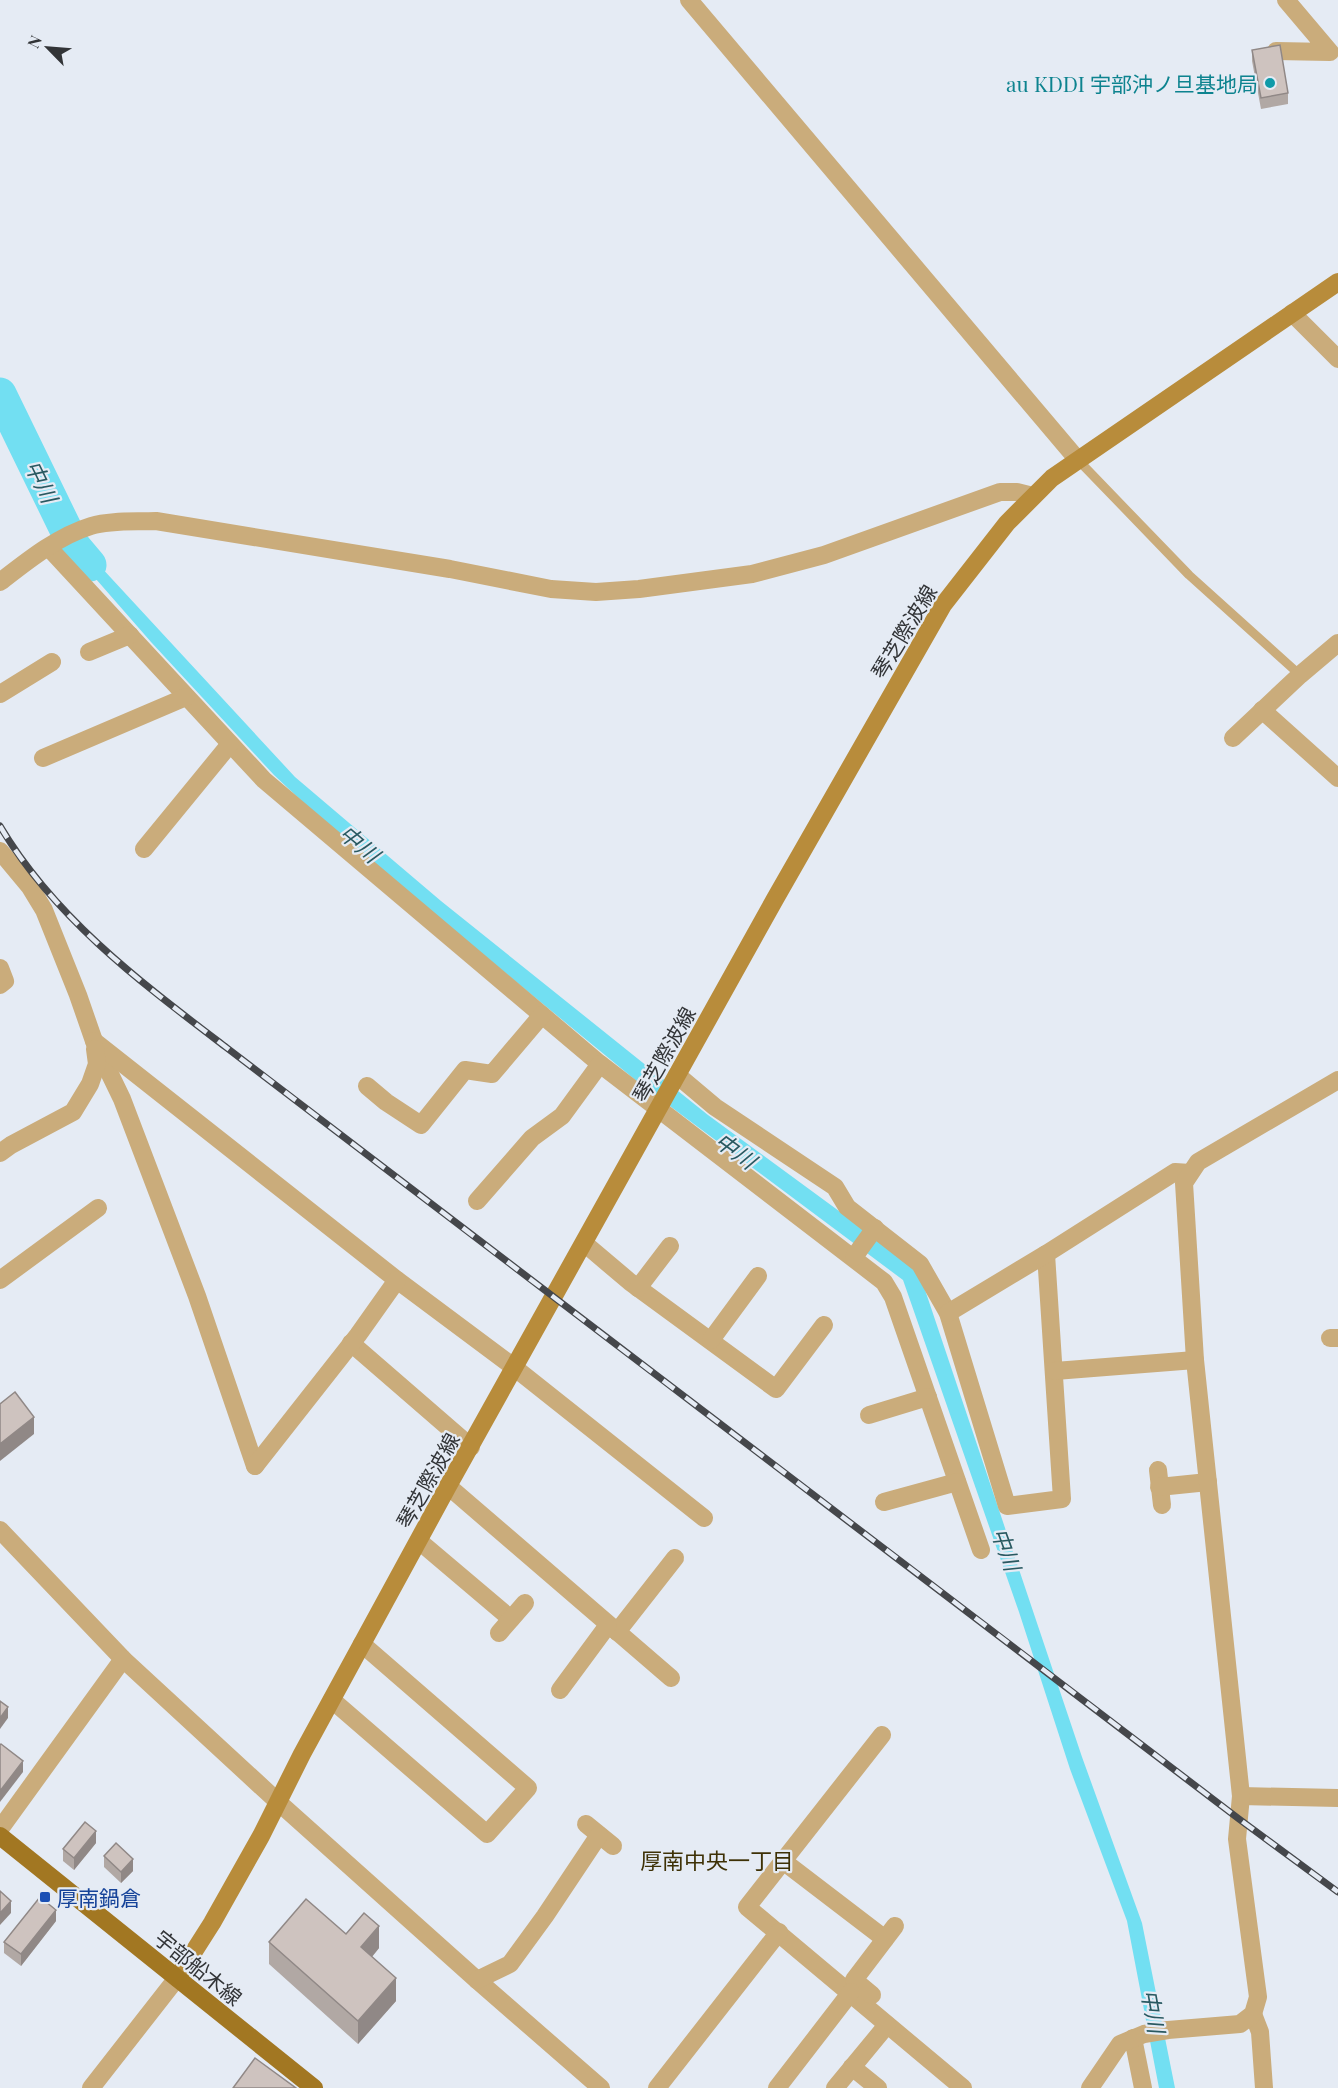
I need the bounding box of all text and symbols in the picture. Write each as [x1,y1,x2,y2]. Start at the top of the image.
north arrow [18,18,78,78]
text: N [22,31,46,51]
place label: au KDDI 宇部沖ノ旦基地局 [1006,69,1258,97]
marker: au KDDI 宇部沖ノ旦基地局 [1263,76,1277,90]
water label: 中川 [19,455,66,509]
street label: 琴芝際波線 [864,579,942,683]
water label: 中川 [333,817,388,870]
street label: 琴芝際波線 [625,1001,701,1107]
water label: 中川 [709,1125,764,1176]
street label: 琴芝際波線 [389,1427,465,1533]
water label: 中川 [985,1523,1029,1577]
district label: 厚南中央一丁目 [640,1845,794,1875]
place label: 厚南鍋倉 [57,1883,141,1911]
marker: 厚南鍋倉 [38,1890,52,1904]
street label: 宇部船木線 [149,1923,249,2011]
water label: 中川 [1135,1987,1173,2037]

